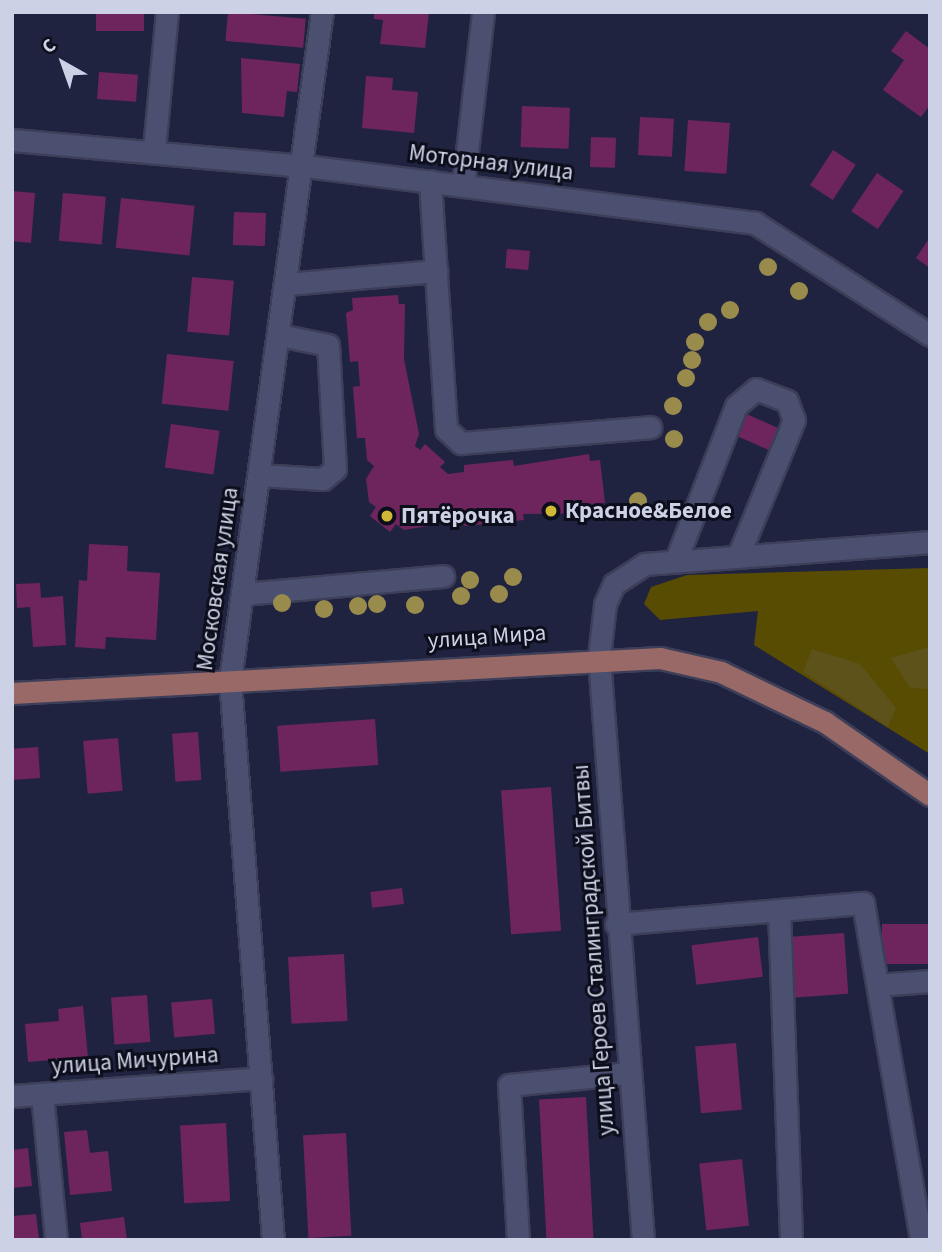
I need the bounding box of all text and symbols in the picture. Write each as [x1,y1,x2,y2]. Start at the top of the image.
north arrow [28,28,98,98]
text: С [36,33,62,60]
street label: Моторная улица [407,139,575,187]
street label: Московская улица [191,486,245,672]
place label: Красное&Белое [565,497,732,525]
place label: Пятёрочка [401,502,515,530]
marker: Красное&Белое [543,503,559,519]
marker: Пятёрочка [379,508,395,524]
street label: улица Мира [427,619,547,655]
street label: улица Героев Сталинградской Битвы [567,764,621,1136]
street label: улица Мичурина [51,1041,219,1081]

